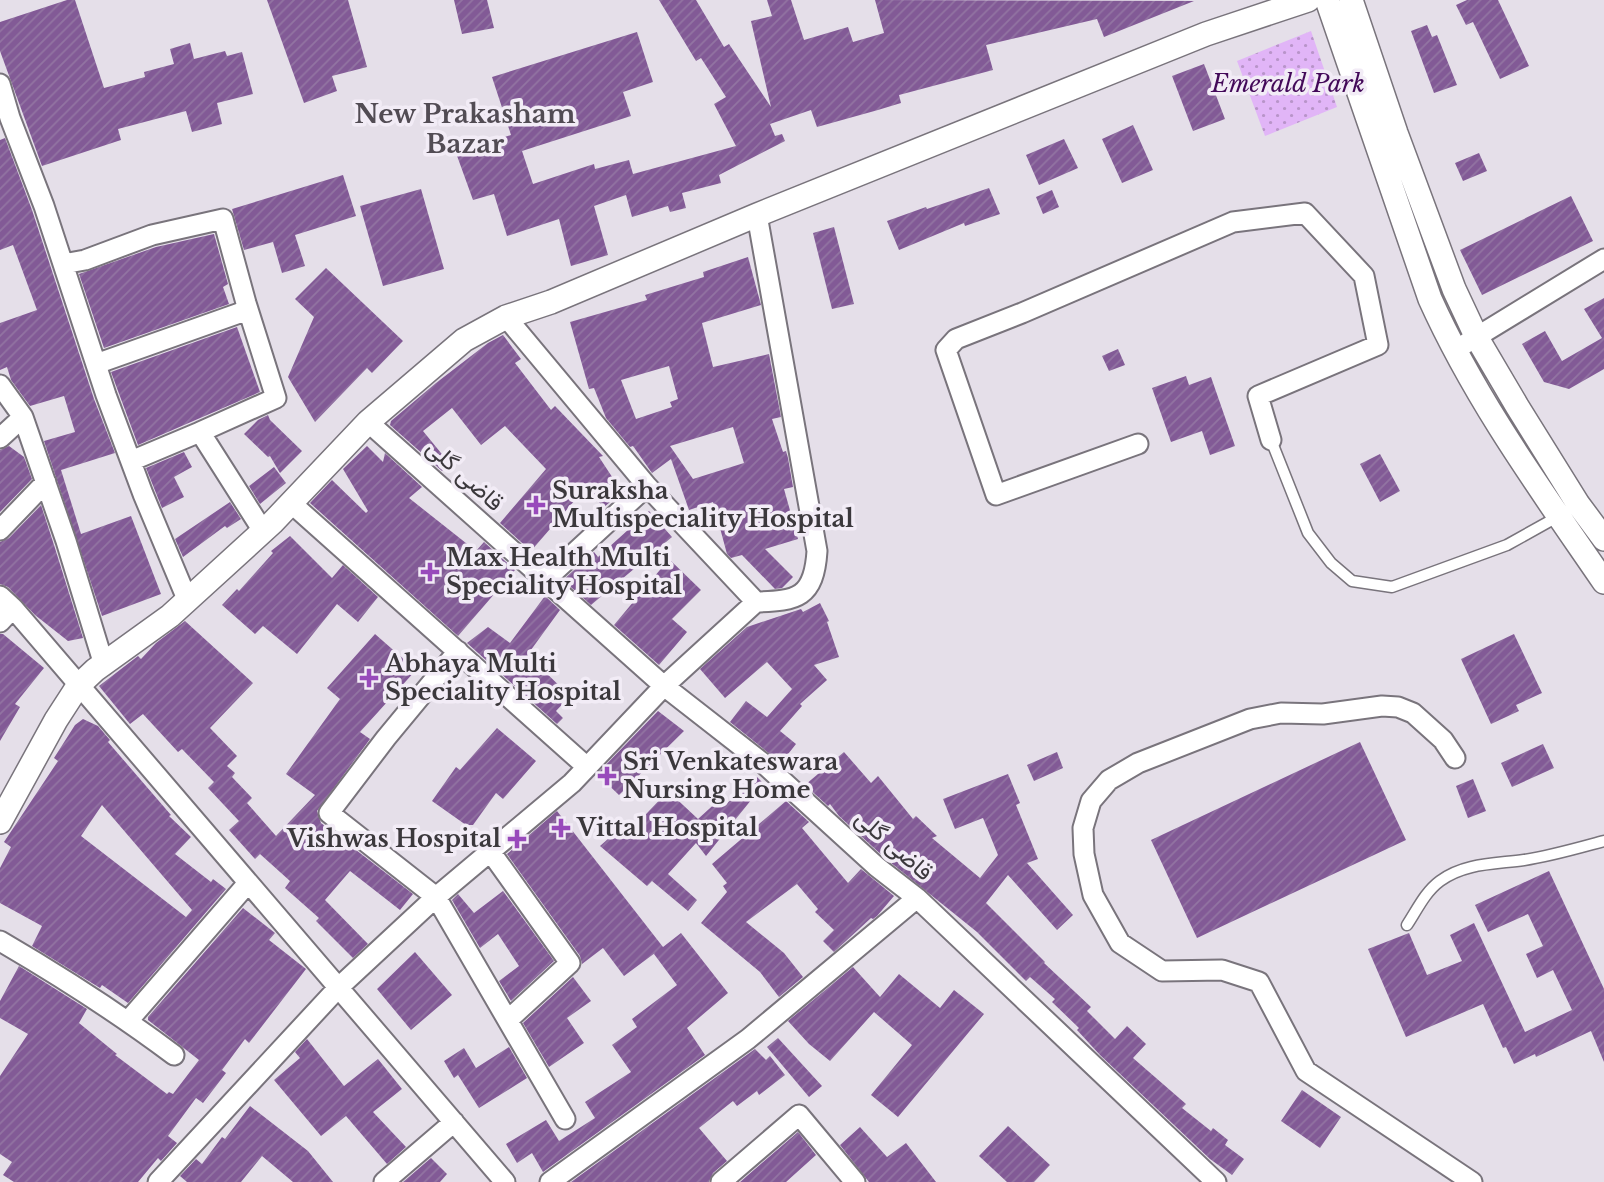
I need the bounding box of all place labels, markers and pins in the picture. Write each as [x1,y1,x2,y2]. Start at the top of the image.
place label: Suraksha Multispeciality Hospital [552,476,854,533]
marker: Suraksha Multispeciality Hospital [526,495,546,515]
place label: Max Health Multi Speciality Hospital [446,543,682,600]
marker: Max Health Multi Speciality Hospital [420,562,440,582]
place label: Abhaya Multi Speciality Hospital [384,649,621,706]
marker: Abhaya Multi Speciality Hospital [359,668,379,688]
place label: Sri Venkateswara Nursing Home [623,747,838,804]
marker: Sri Venkateswara Nursing Home [597,766,617,786]
place label: Vittal Hospital [576,813,758,842]
marker: Vittal Hospital [551,818,571,838]
place label: Vishwas Hospital [286,824,501,853]
marker: Vishwas Hospital [507,829,527,849]

